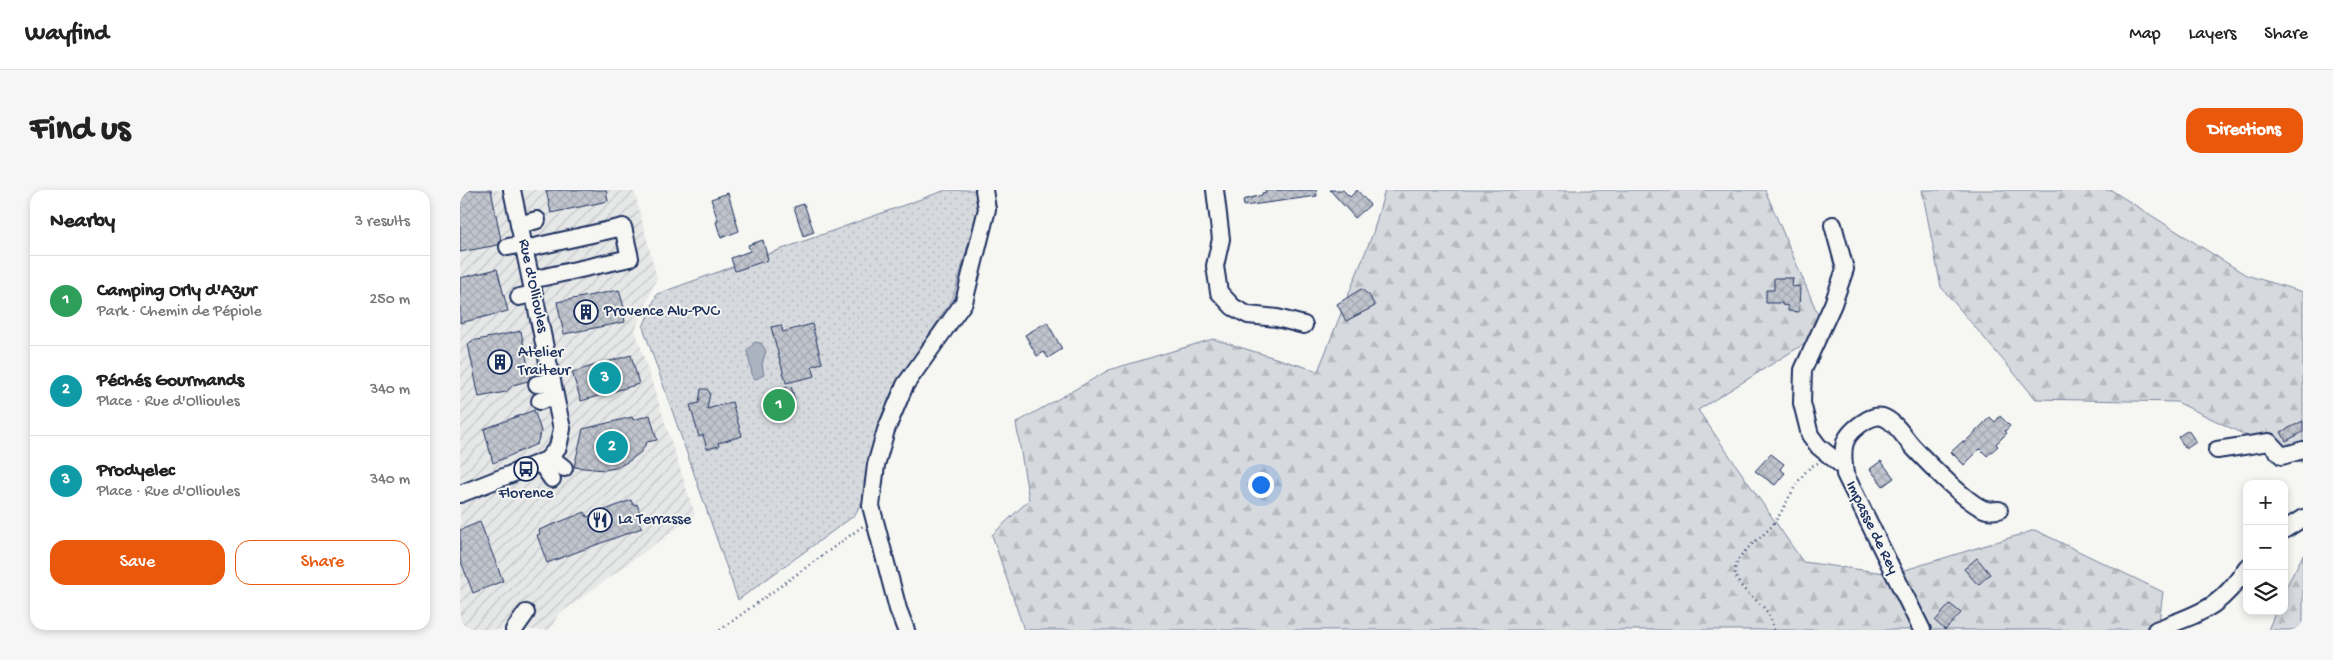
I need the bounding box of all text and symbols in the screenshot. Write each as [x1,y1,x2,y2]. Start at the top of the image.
text: Wayfind [25,20,109,49]
text: Map [2129,24,2161,45]
text: Layers [2189,24,2236,45]
text: Share [2264,24,2308,45]
button: Directions [2186,108,2303,153]
text: Find us [30,110,130,151]
text: Nearby [50,210,115,235]
text: 3 results [355,213,410,232]
street label: Rue d'Ollioules [513,238,551,336]
text: Camping Orly d'Azur [97,280,257,303]
text: 1 [63,291,69,310]
text: 250 m [370,291,410,310]
building icon: Provence Alu-PVC [573,299,599,325]
text: Park · Chemin de Pépiole [97,303,262,322]
place label: Provence Alu-PVC [603,303,720,322]
place label: Atelier Traiteur [517,344,571,381]
building icon: Atelier Traiteur [487,349,513,375]
pin: 3 [589,359,621,397]
text: Péchés Gourmands [97,370,244,393]
text: 2 [62,381,70,400]
text: 340 m [370,381,410,400]
pin: 1 [763,386,795,424]
text: Place · Rue d'Ollioules [97,393,240,412]
pin: 2 [596,428,628,466]
bus stop icon: Florence [513,456,539,482]
text: Prodyelec [97,460,175,483]
text: 3 [62,471,70,490]
text: 340 m [370,471,410,490]
your location [1248,472,1274,498]
street label: Impasse de Rey [1840,478,1902,578]
map controls [2243,480,2288,615]
button: + [2243,480,2288,525]
text: Place · Rue d'Ollioules [97,483,240,502]
place label: Florence [497,485,554,504]
restaurant icon: La Terrasse [587,507,613,533]
place label: La Terrasse [618,511,692,530]
button: − [2243,525,2288,570]
button: Save [50,540,225,585]
button: Share [235,540,410,585]
button: layers [2243,570,2288,615]

